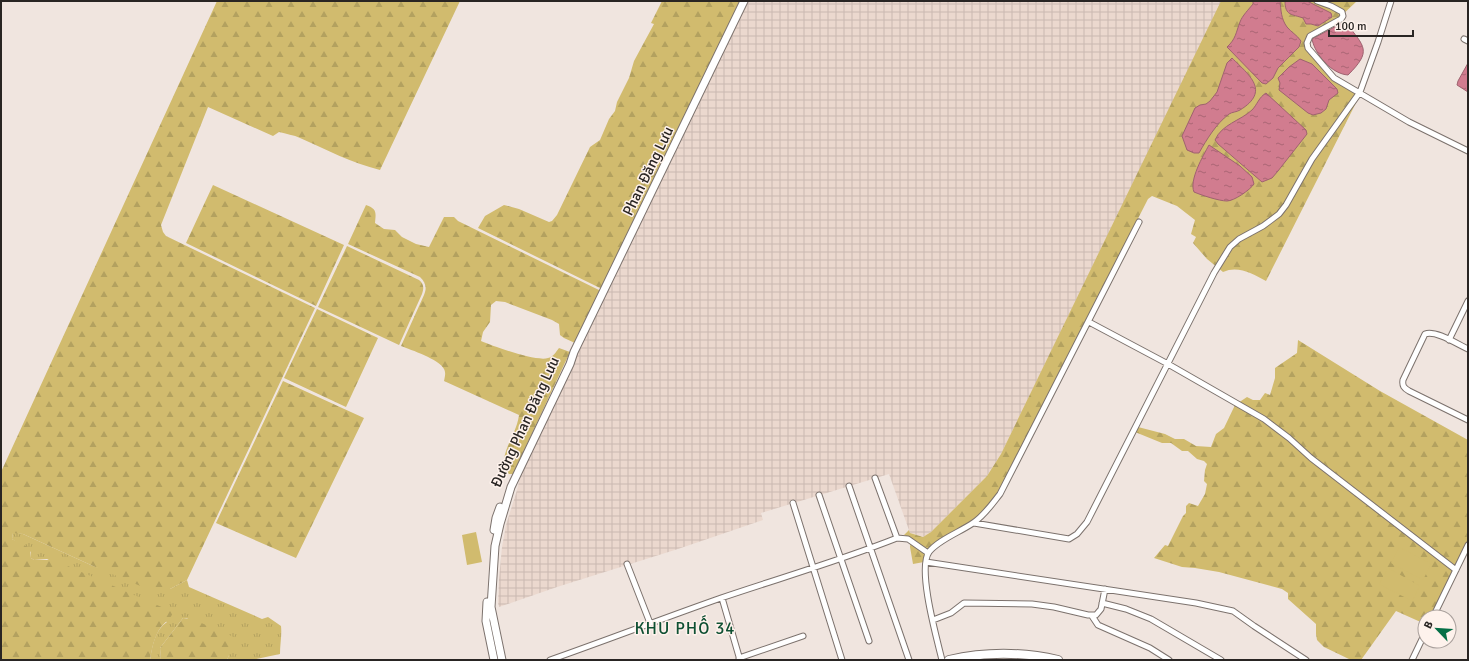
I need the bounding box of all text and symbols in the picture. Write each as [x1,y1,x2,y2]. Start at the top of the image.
scale bar [1329,12,1413,38]
text: 100 m [1335,19,1367,34]
street label: Phan Đăng Lưu [619,124,677,218]
street label: Đường Phan Đăng Lưu [487,354,563,490]
north arrow [1417,609,1457,649]
district label: KHU PHỐ 34 [634,614,736,639]
text: B [1421,619,1436,631]

